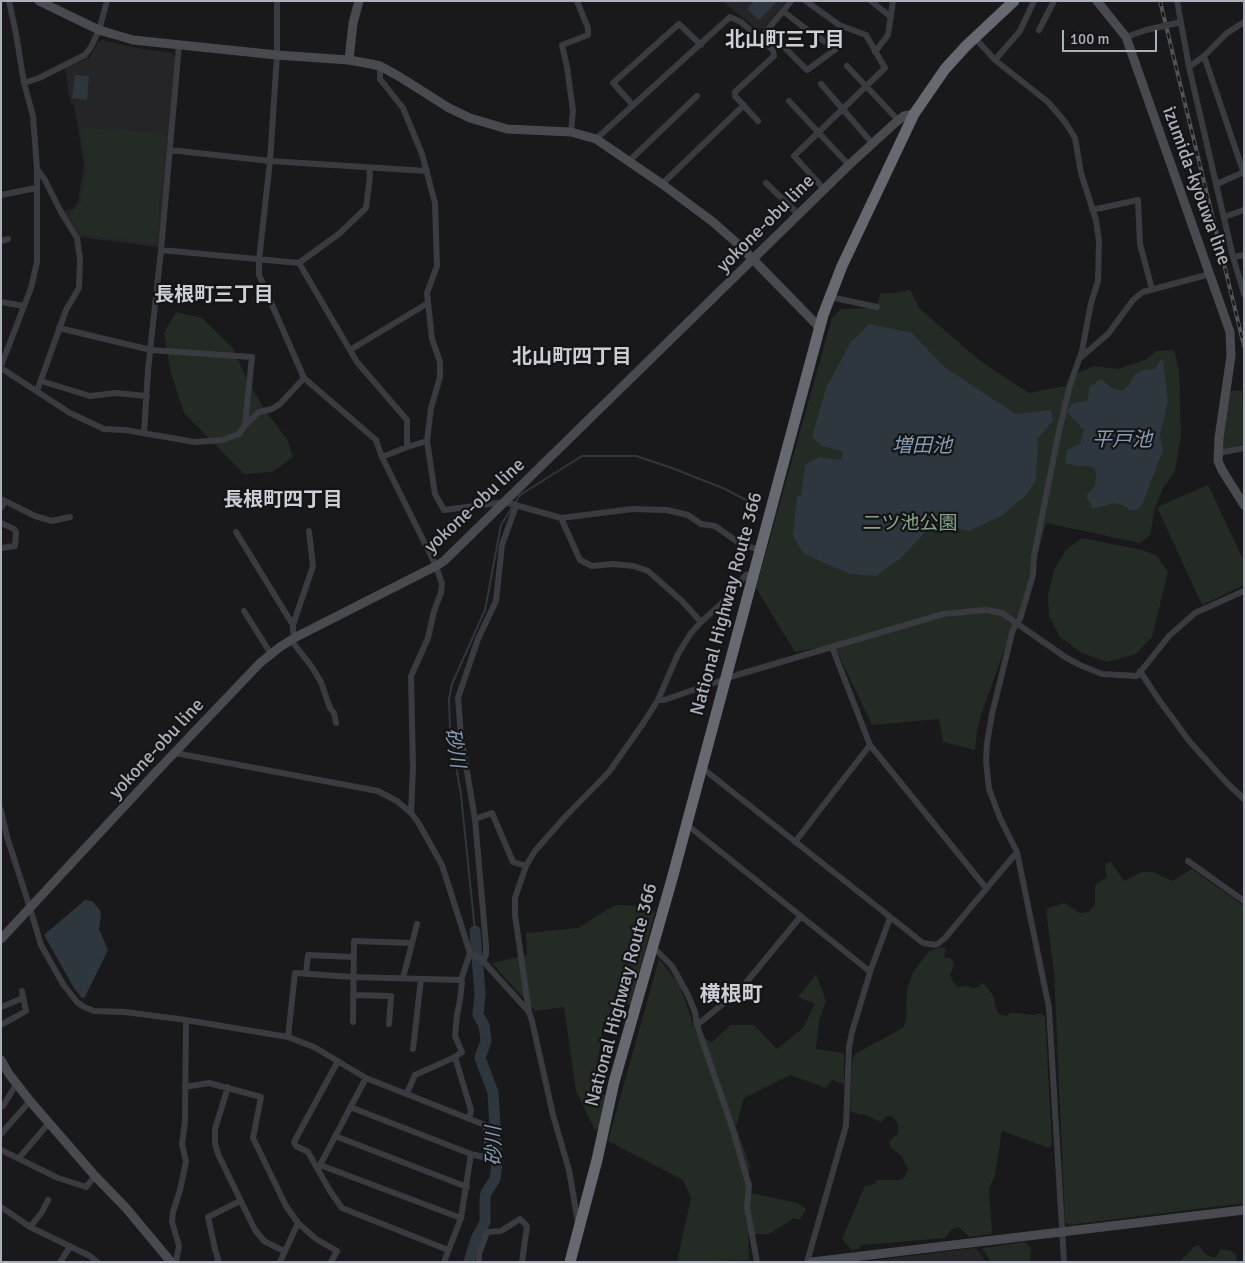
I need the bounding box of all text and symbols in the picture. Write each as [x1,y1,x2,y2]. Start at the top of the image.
scale bar [1065,20,1160,52]
district label: 北山町三丁目 [725,29,845,53]
text: 100 m [1070,30,1110,48]
street label: izumida-kyouwa line [1157,104,1235,268]
street label: yokone-obu line [712,170,820,278]
district label: 長根町三丁目 [154,284,274,308]
district label: 北山町四丁目 [512,346,632,370]
water label: 平戸池 [1092,429,1152,453]
water label: 増田池 [892,435,952,459]
street label: yokone-obu line [420,454,530,558]
district label: 長根町四丁目 [223,489,343,513]
street label: National Highway Route 366 [686,490,768,718]
park label: 二ツ池公園 [863,513,957,535]
street label: yokone-obu line [105,694,209,804]
water label: 砂川 [439,726,469,770]
street label: National Highway Route 366 [581,881,663,1109]
district label: 横根町 [700,982,762,1008]
water label: 砂川 [483,1126,507,1166]

